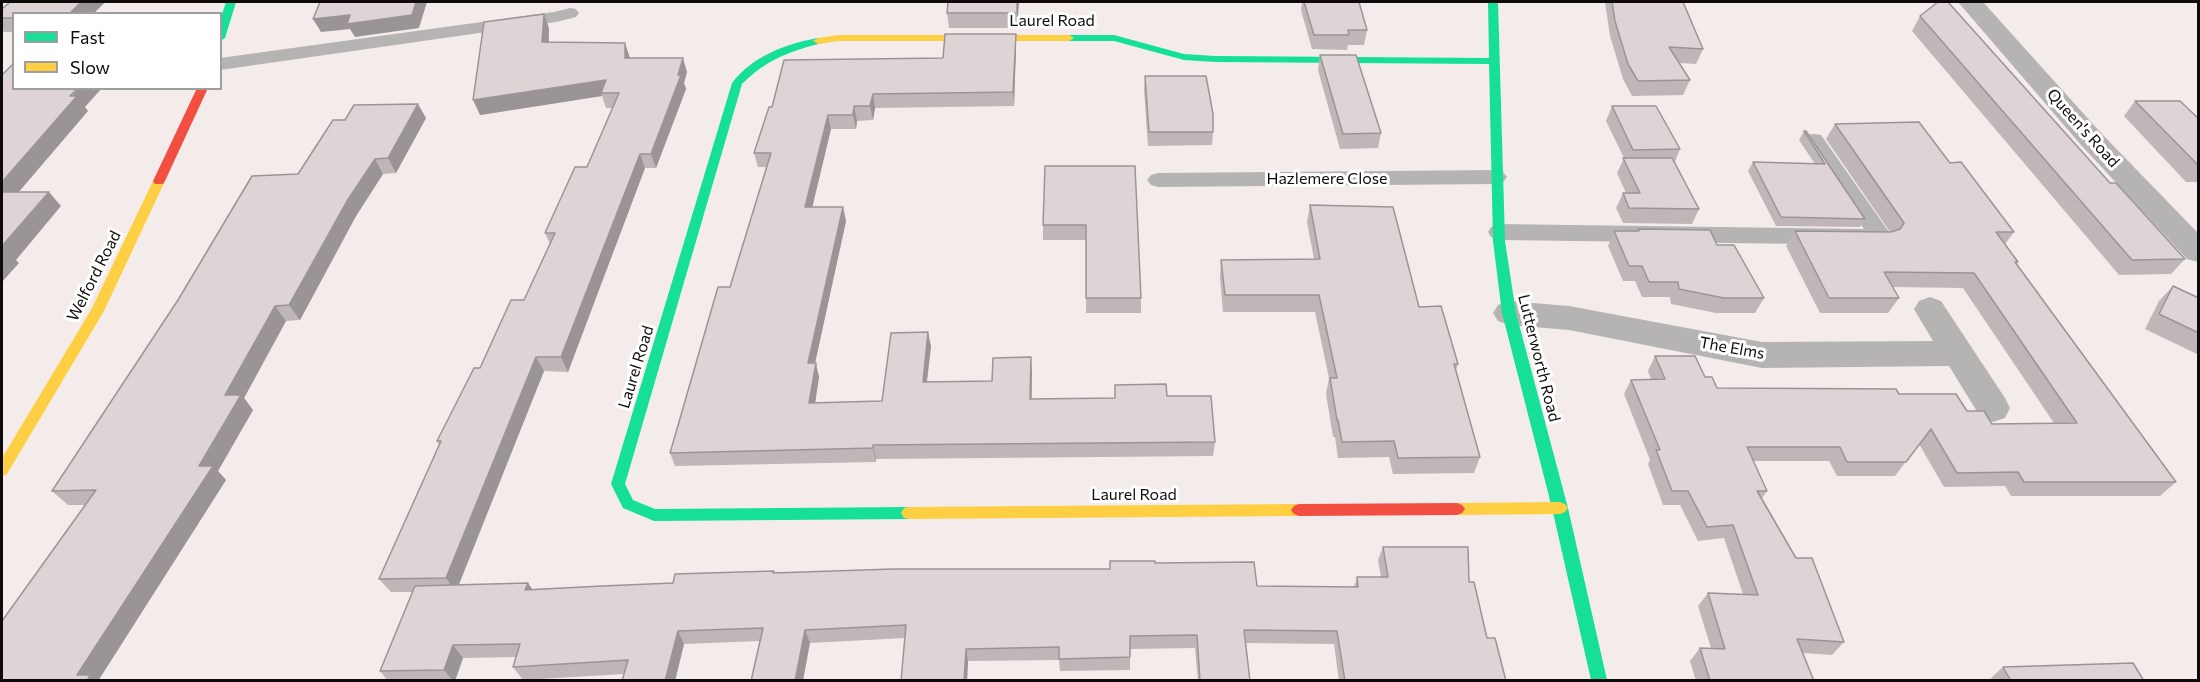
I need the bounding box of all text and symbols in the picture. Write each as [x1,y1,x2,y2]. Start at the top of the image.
street label: Laurel Road [1009,11,1095,31]
legend [12,12,222,90]
text: Fast [70,26,105,48]
text: Slow [70,56,110,78]
street label: Queen's Road [2043,85,2123,171]
street label: Hazlemere Close [1267,169,1387,189]
street label: Welford Road [63,228,125,324]
street label: Lutterworth Road [1514,292,1564,424]
street label: Laurel Road [614,323,658,411]
street label: The Elms [1698,333,1766,363]
street label: Laurel Road [1091,485,1177,505]

